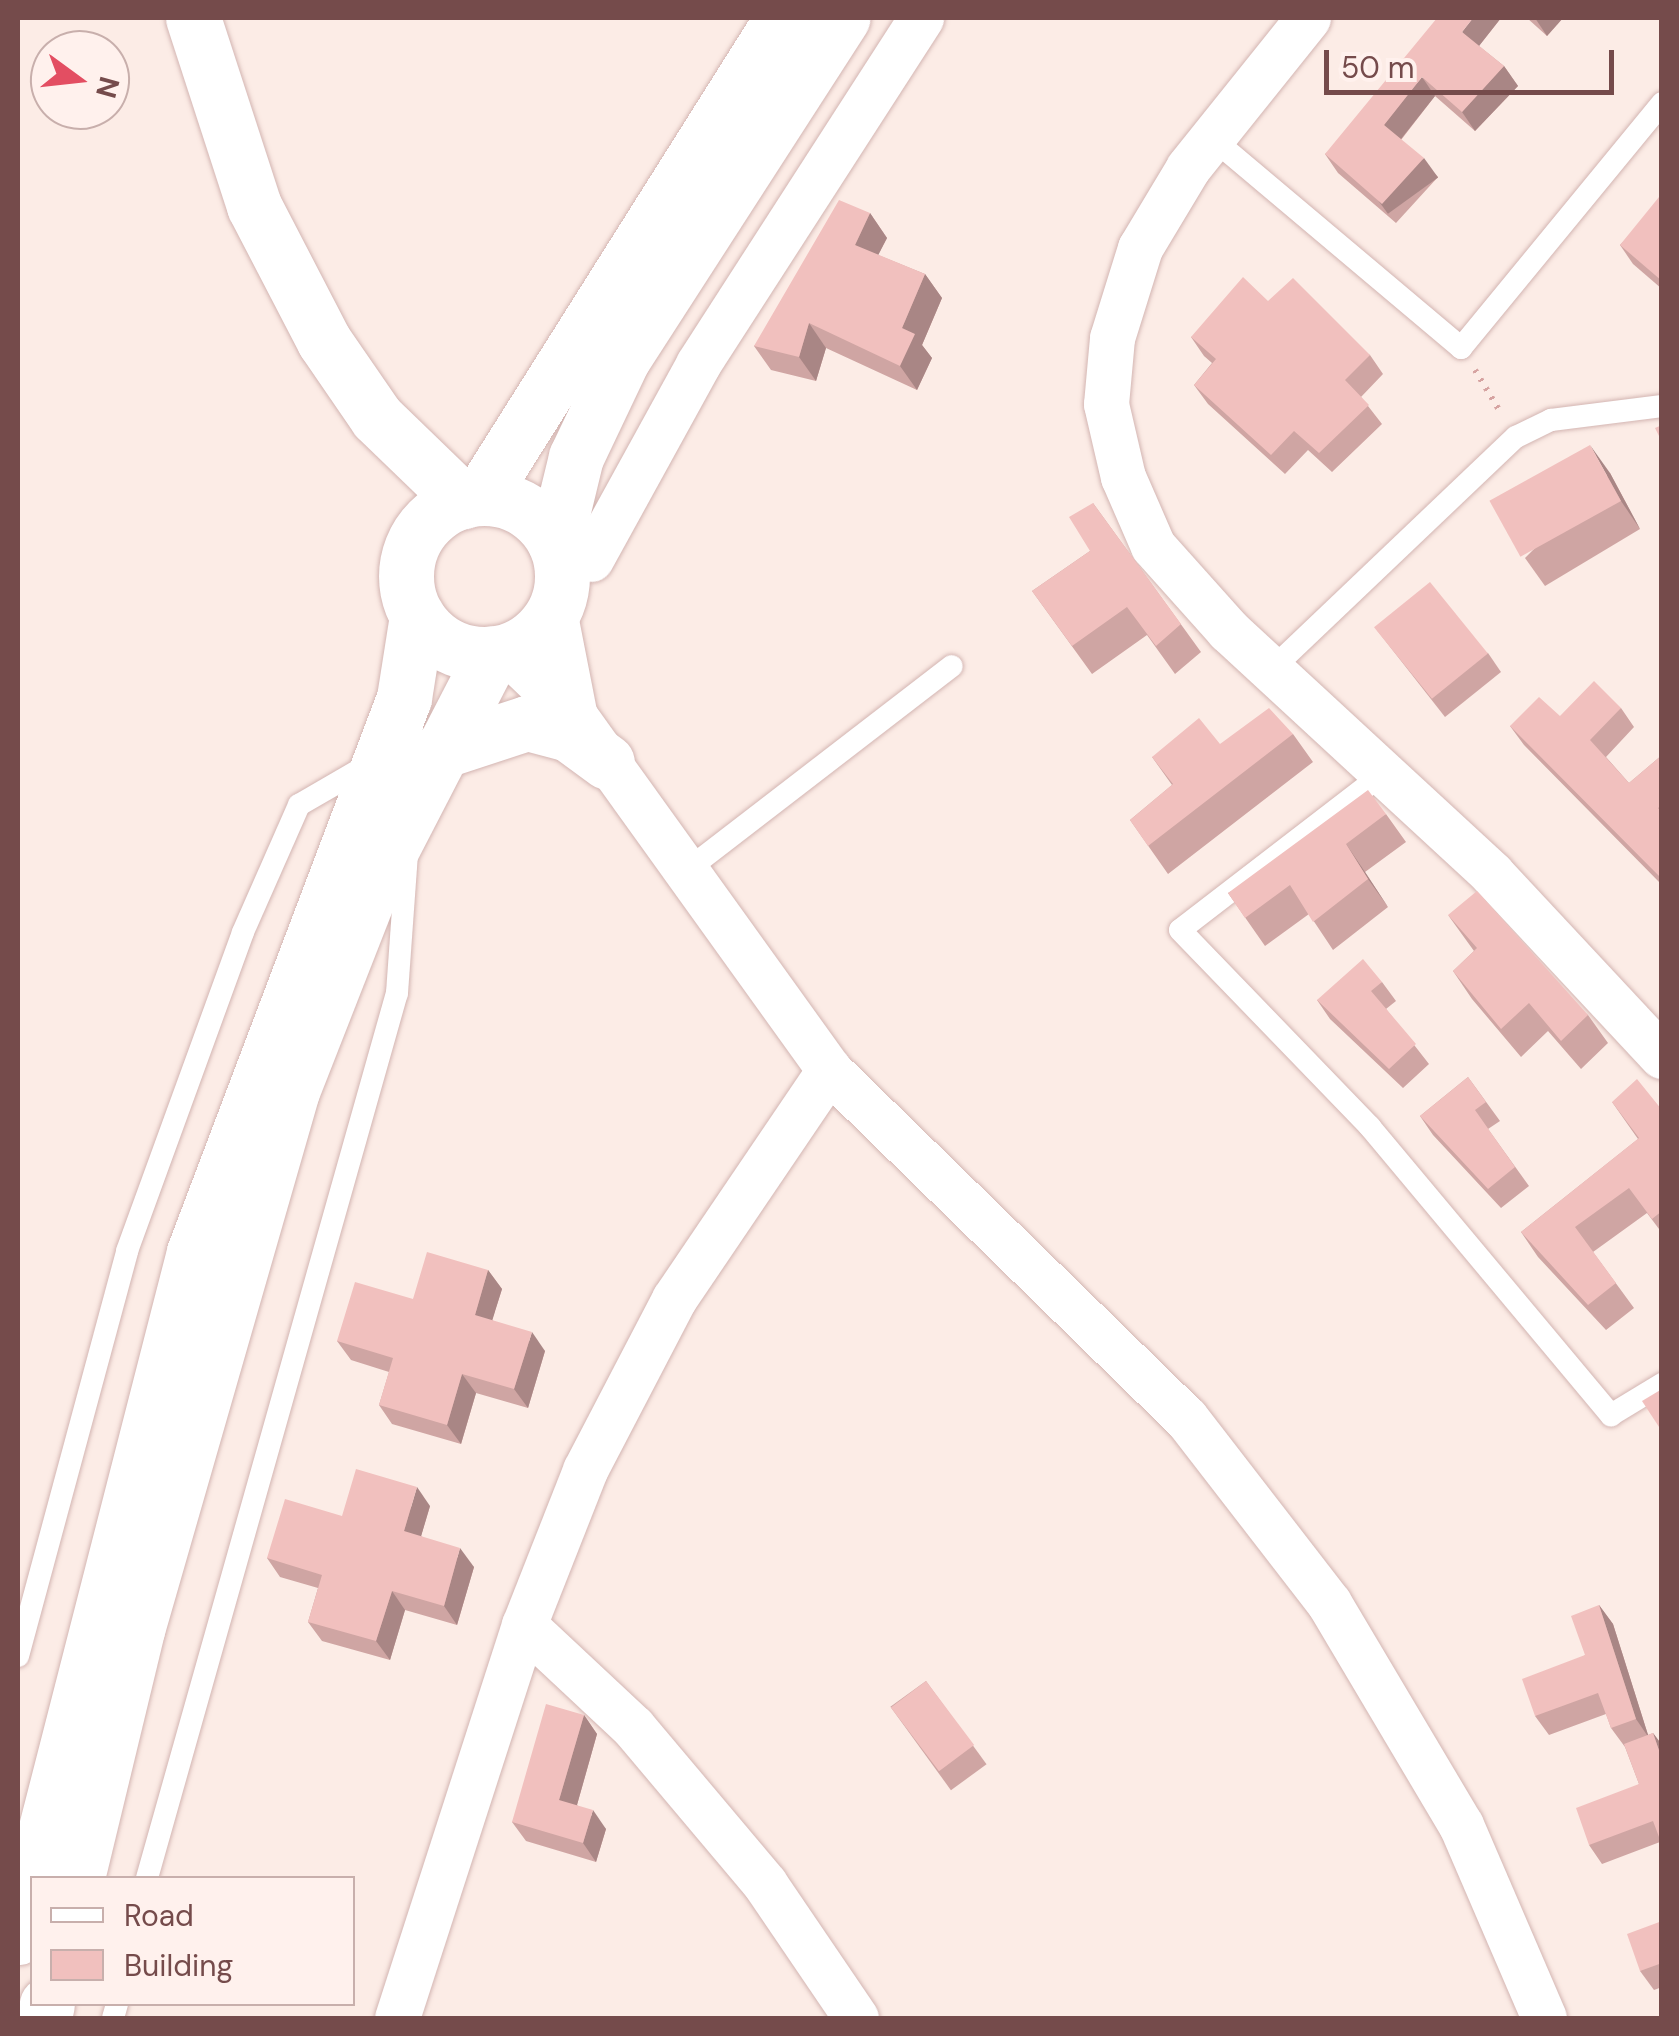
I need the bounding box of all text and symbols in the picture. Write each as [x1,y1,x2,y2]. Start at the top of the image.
north arrow [30,30,130,130]
scale bar [1329,30,1619,92]
text: 50 m [1341,48,1415,87]
text: N [87,73,128,102]
legend [30,1876,355,2006]
text: Road [124,1896,194,1935]
text: Building [124,1946,233,1985]

